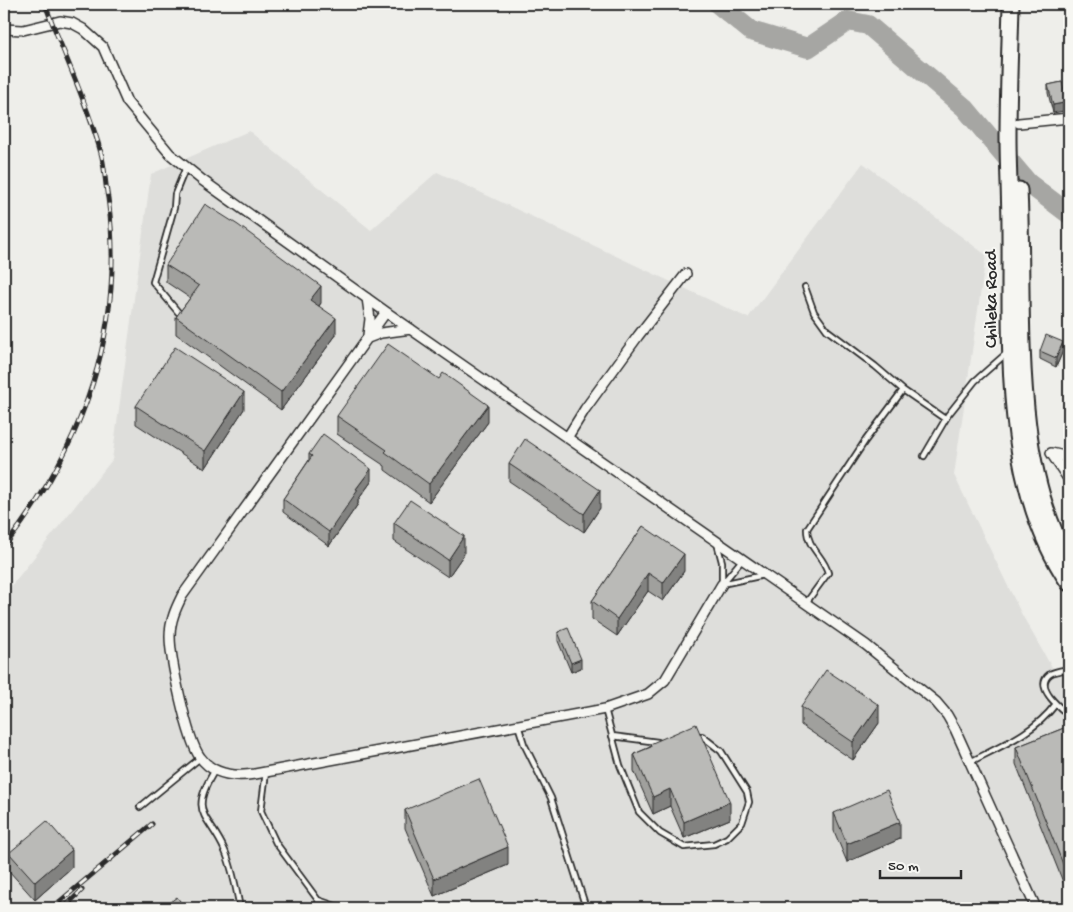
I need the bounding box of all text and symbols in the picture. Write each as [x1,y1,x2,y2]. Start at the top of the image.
street label: Chileka Road [982,248,1003,348]
scale bar [880,847,962,879]
text: 50 m [888,858,919,876]

